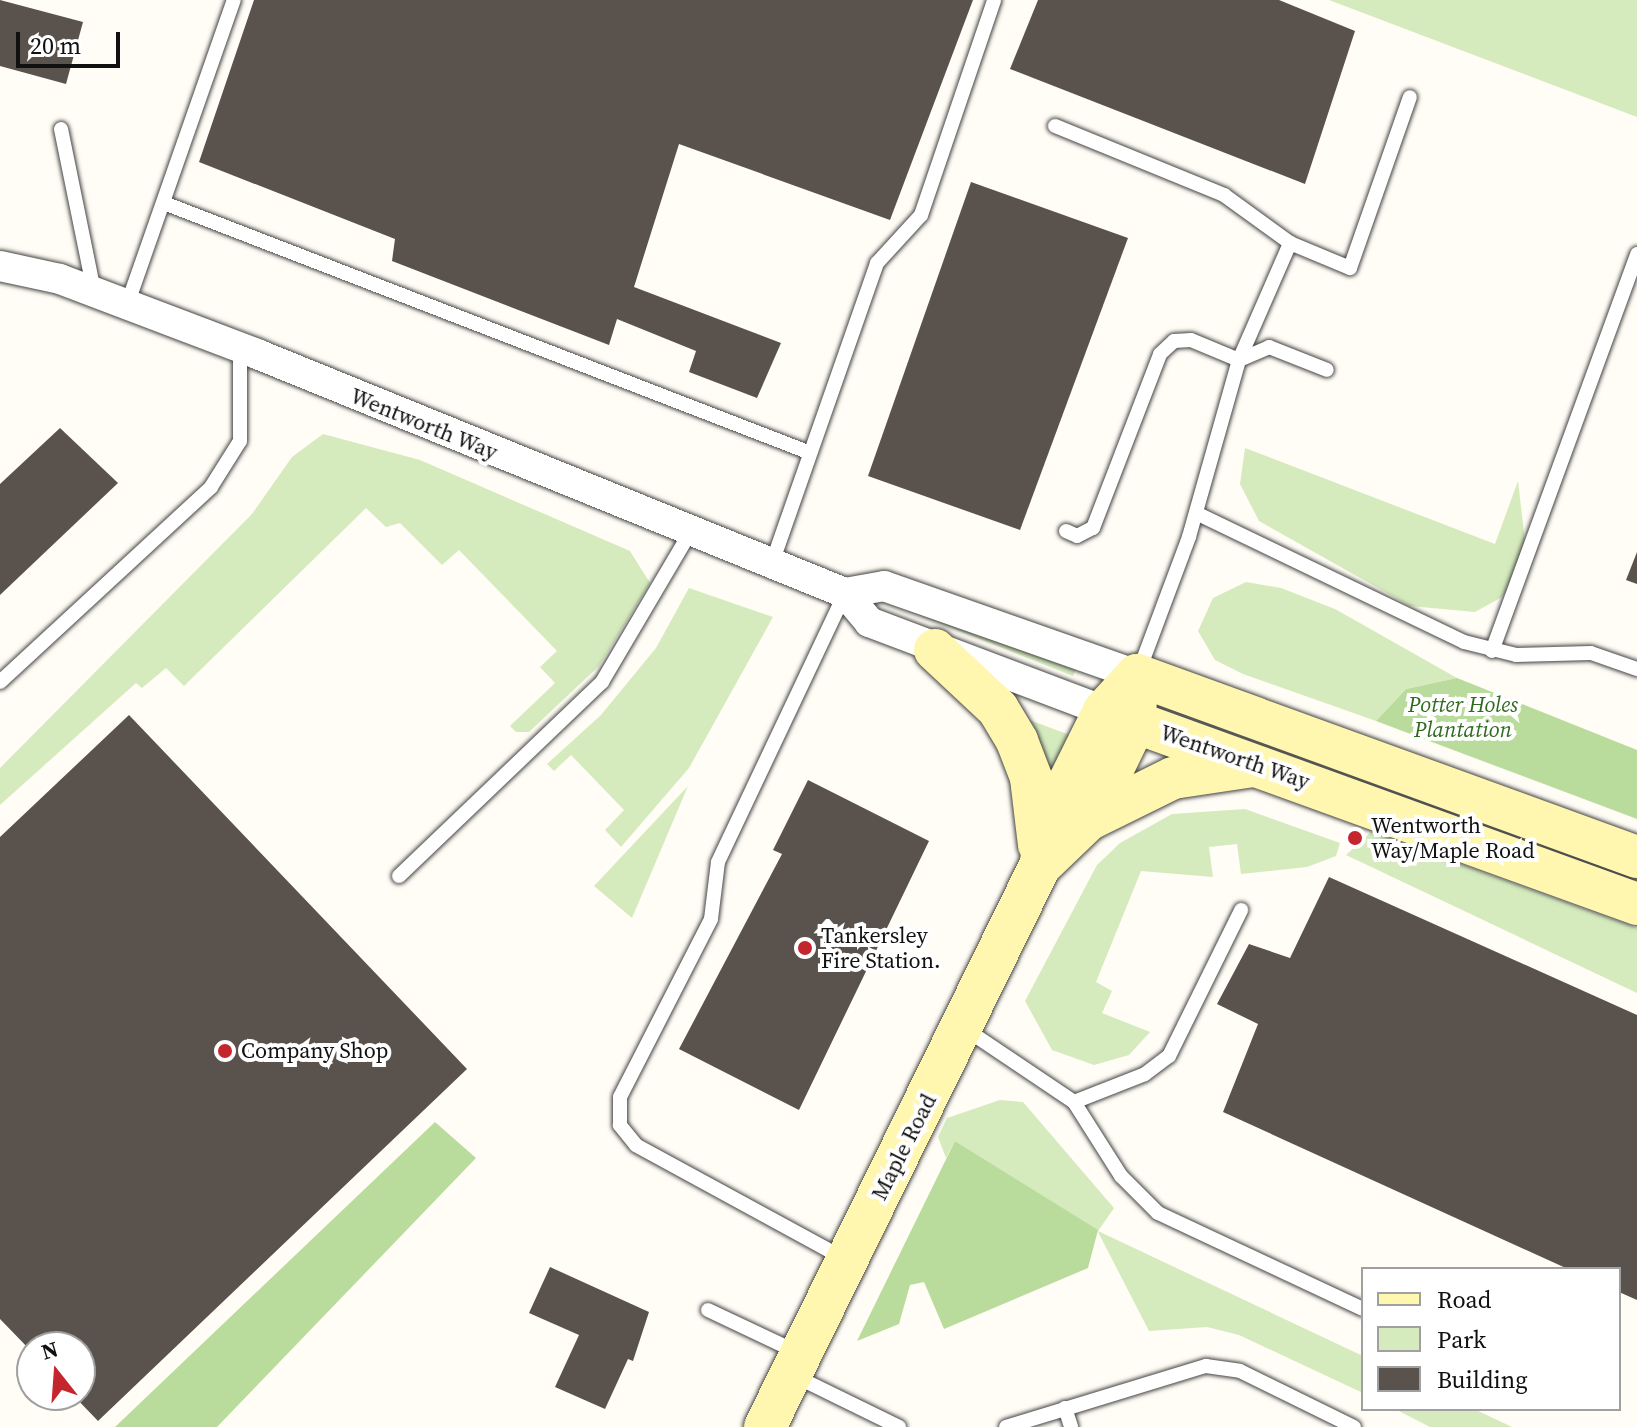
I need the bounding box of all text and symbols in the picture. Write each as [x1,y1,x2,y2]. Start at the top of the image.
scale bar [20,16,124,66]
text: 20 m [30,29,81,62]
street label: Wentworth Way [346,382,502,466]
park label: Potter Holes Plantation [1408,691,1518,742]
street label: Wentworth Way [1157,719,1313,795]
place label: Wentworth Way/Maple Road [1371,812,1535,864]
marker: Wentworth Way/Maple Road [1346,829,1364,847]
place label: Tankersley Fire Station. [821,922,941,974]
marker: Tankersley Fire Station. [796,939,814,957]
place label: Company Shop [241,1038,388,1064]
marker: Company Shop [216,1042,234,1060]
street label: Maple Road [866,1090,942,1204]
legend [1361,1267,1621,1411]
text: Road [1437,1283,1491,1316]
text: Park [1437,1323,1486,1356]
north arrow [16,1331,96,1411]
text: N [38,1333,62,1367]
text: Building [1437,1363,1528,1396]

